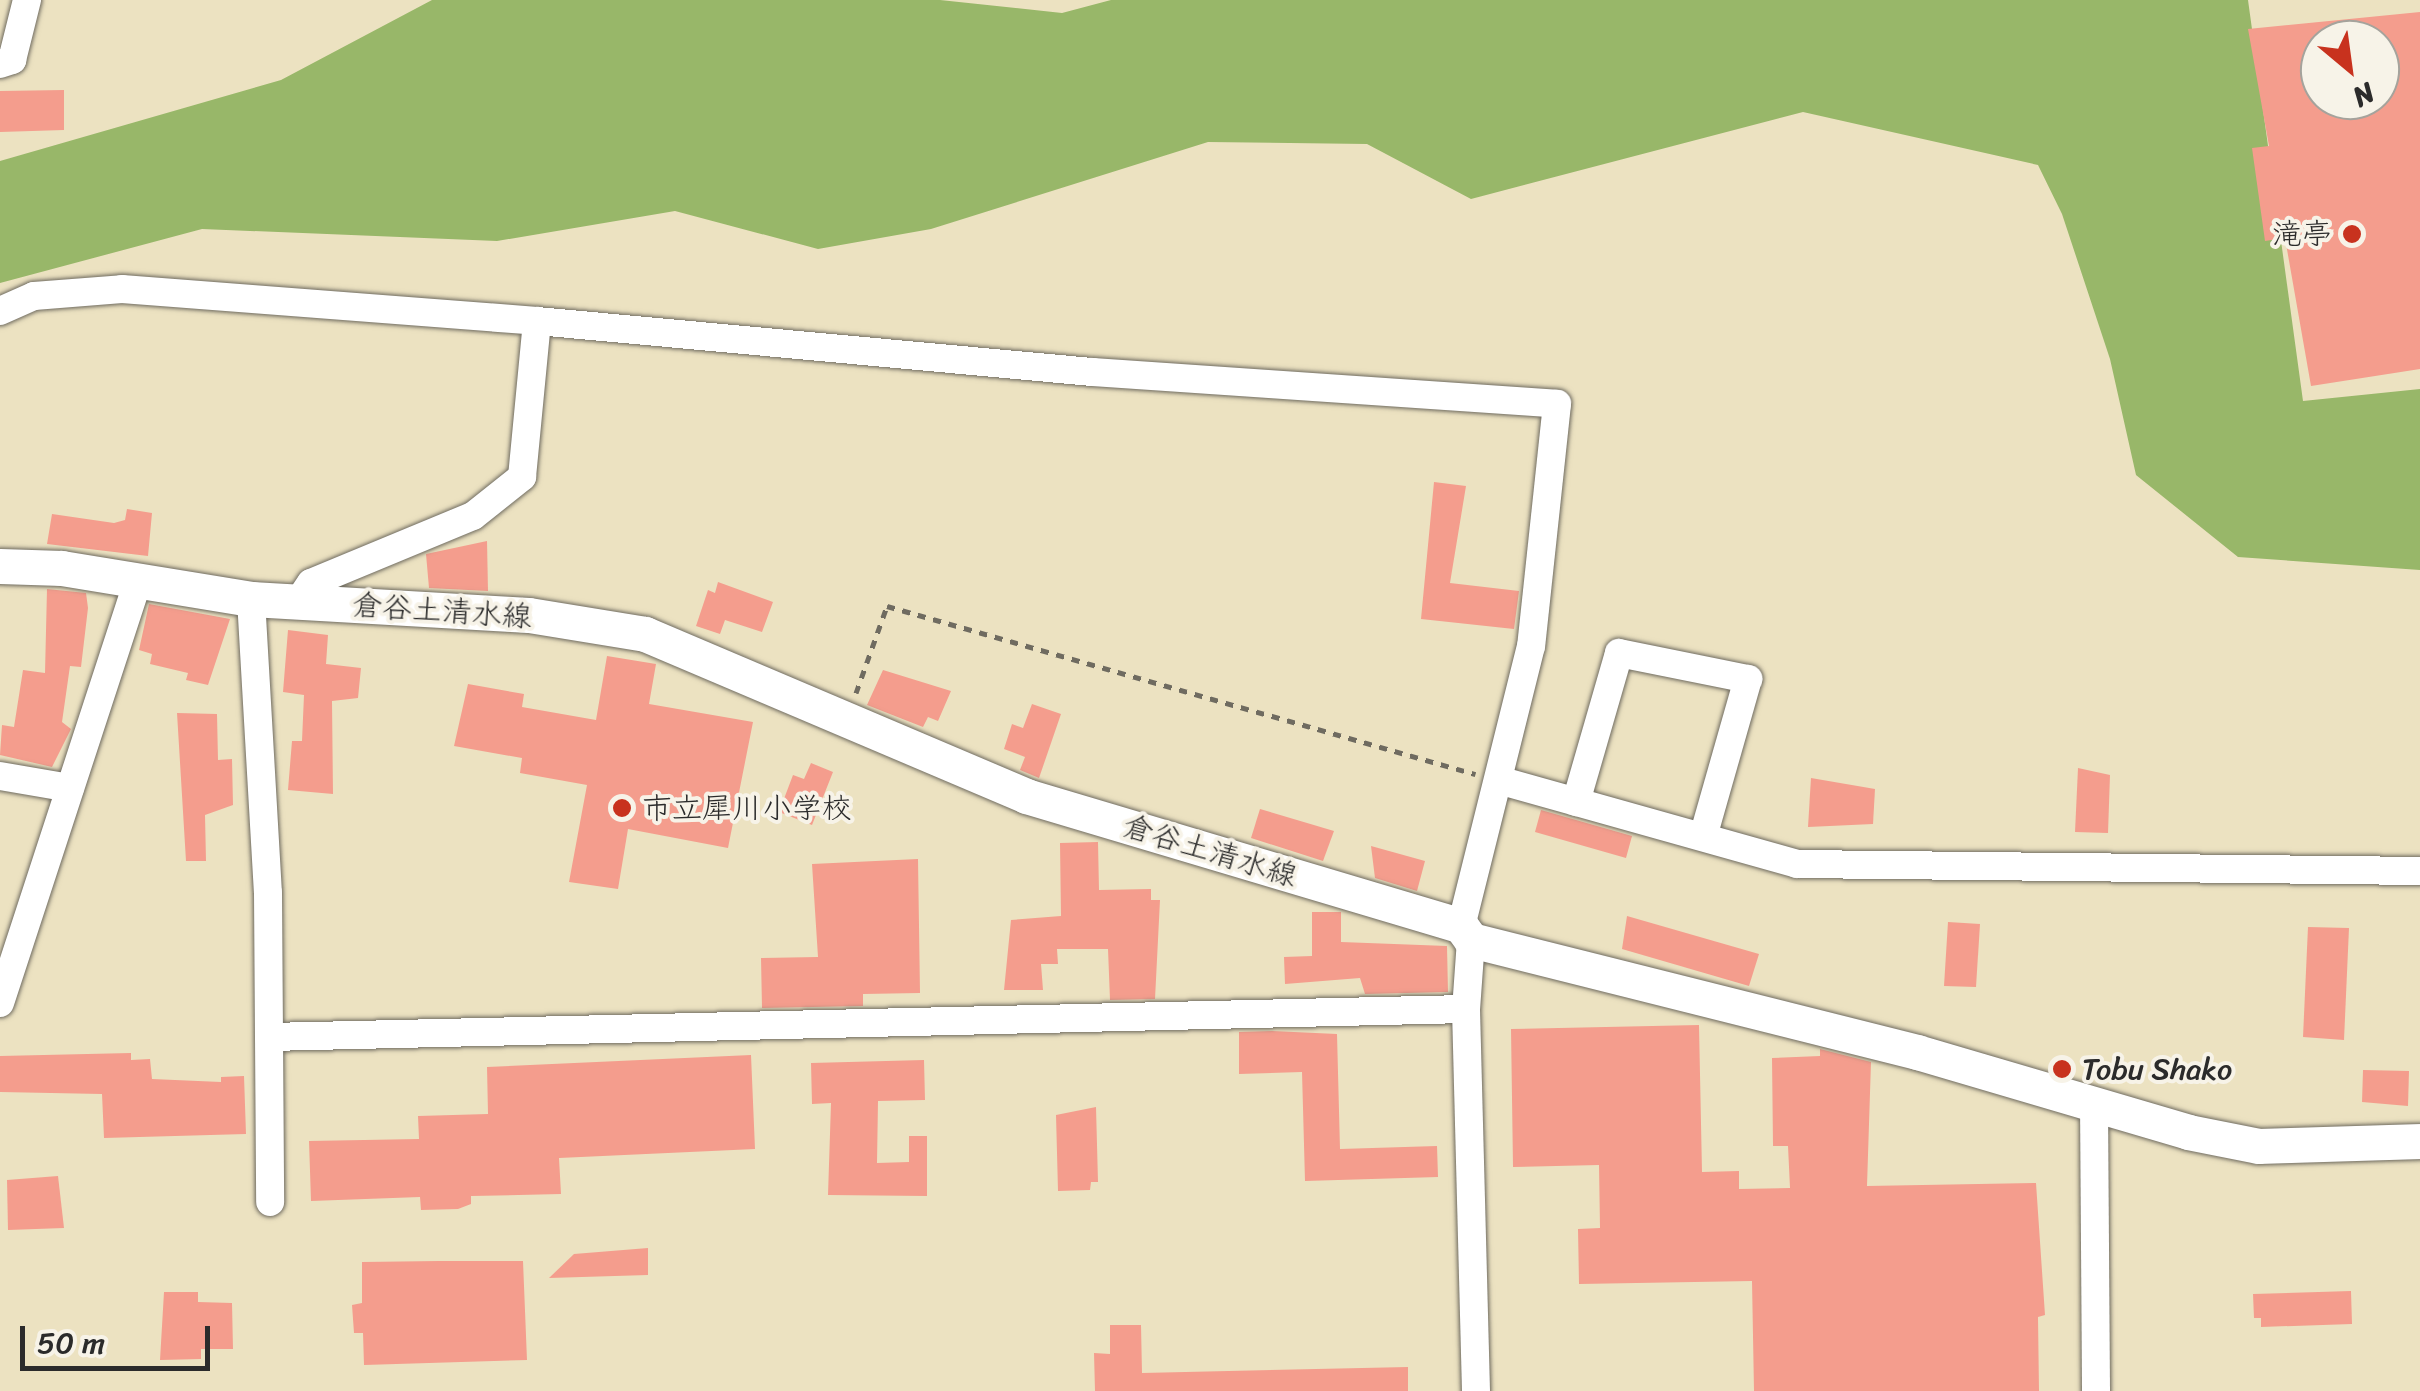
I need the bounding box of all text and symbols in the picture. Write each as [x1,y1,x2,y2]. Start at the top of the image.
north arrow [2300,20,2400,120]
text: N [2343,69,2384,121]
place label: 滝亭 [2272,216,2332,252]
marker: 滝亭 [2341,223,2363,245]
street label: 倉谷土清水線 [351,587,533,635]
place label: 市立犀川小学校 [642,790,852,826]
marker: 市立犀川小学校 [611,797,633,819]
street label: 倉谷土清水線 [1119,807,1301,895]
place label: Tobu Shako [2082,1051,2232,1087]
marker: Tobu Shako [2051,1058,2073,1080]
scale bar [25,1306,215,1368]
text: 50 m [37,1316,105,1370]

